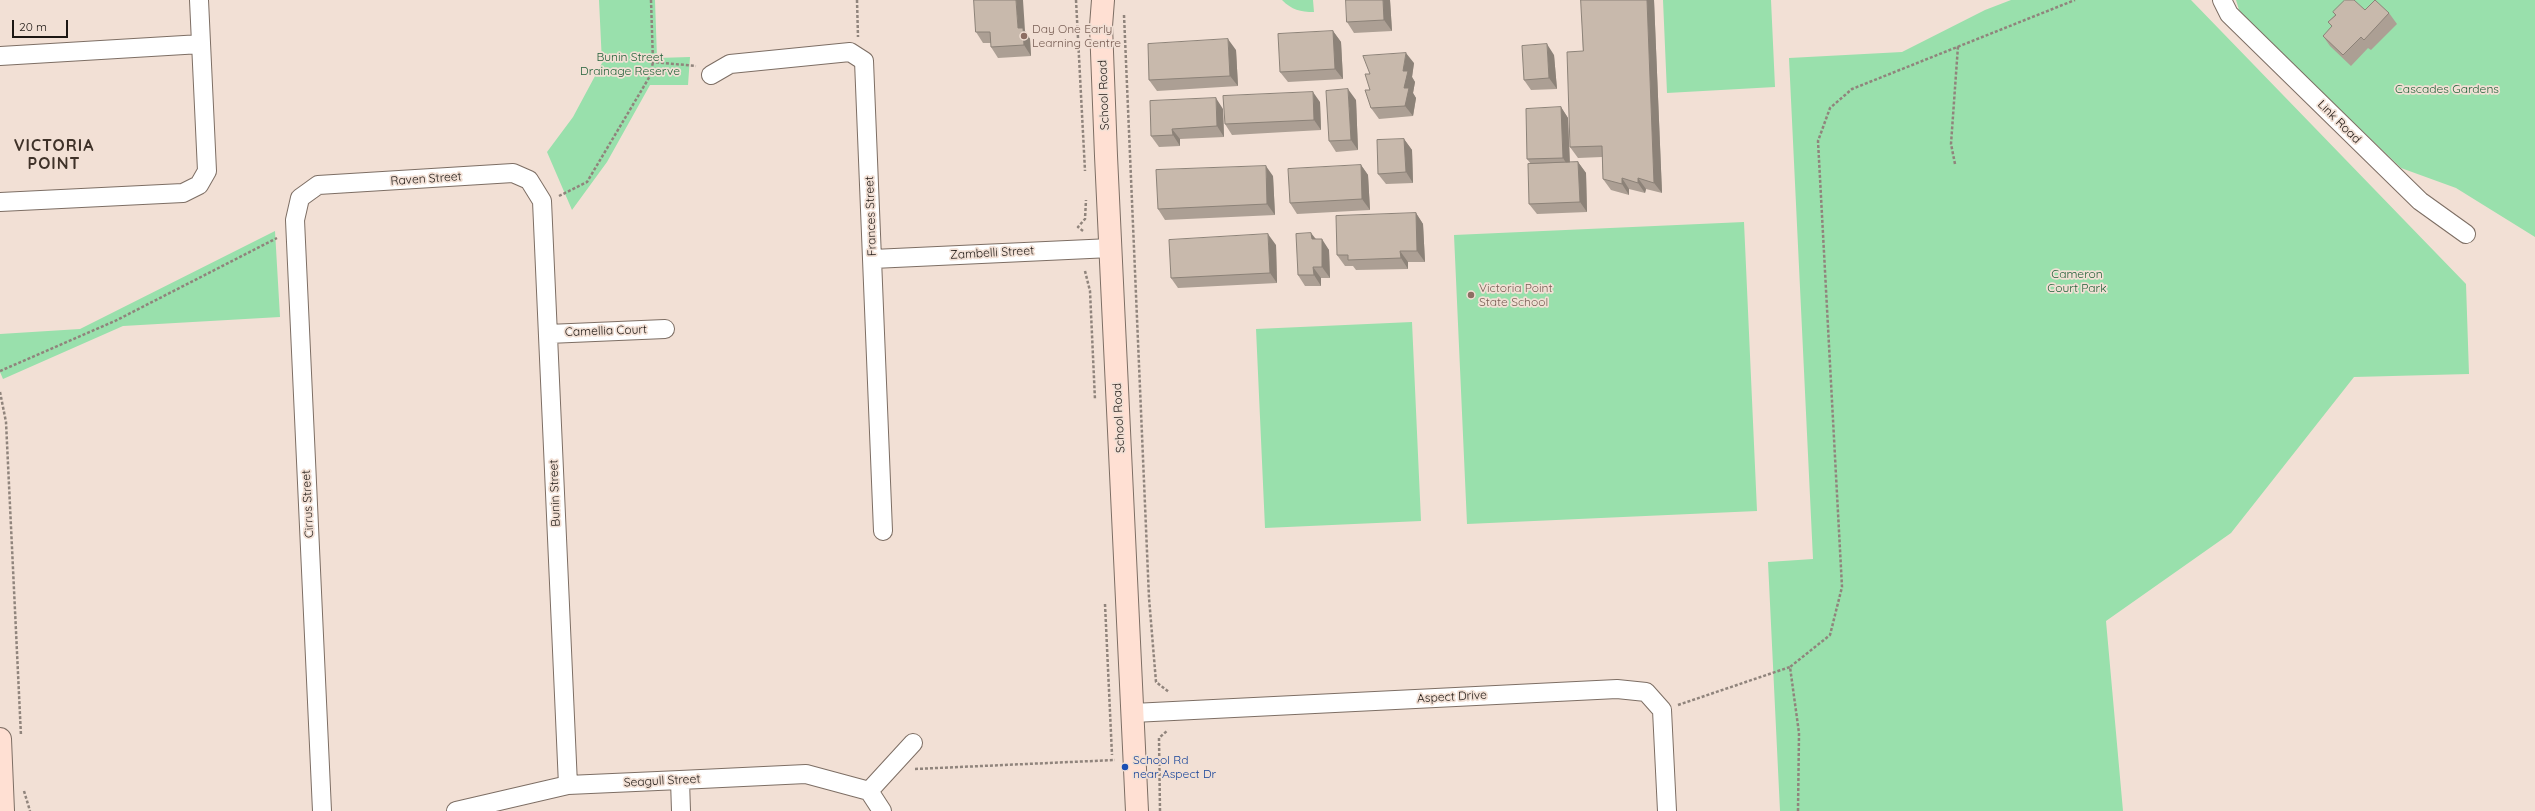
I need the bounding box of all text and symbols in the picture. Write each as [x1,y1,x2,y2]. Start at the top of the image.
scale bar [14,12,70,38]
text: 20 m [19,19,47,34]
place label: Day One Early Learning Centre [1032,22,1121,50]
marker: Day One Early Learning Centre [1019,31,1029,41]
park label: Bunin Street Drainage Reserve [580,50,680,78]
street label: School Road [1096,60,1112,130]
park label: Cascades Gardens [2395,82,2499,96]
street label: Link Road [2314,97,2364,147]
district label: VICTORIA POINT [14,136,94,174]
street label: Raven Street [390,169,462,189]
street label: Frances Street [862,176,880,256]
street label: Zambelli Street [950,244,1034,262]
park label: Cameron Court Park [2047,267,2107,295]
place label: Victoria Point State School [1479,281,1553,309]
marker: Victoria Point State School [1466,290,1476,300]
street label: Camellia Court [565,322,647,340]
street label: School Road [1110,383,1128,453]
street label: Bunin Street [547,459,563,527]
street label: Cirrus Street [299,470,317,538]
street label: Aspect Drive [1417,688,1487,706]
place label: School Rd near Aspect Dr [1133,753,1216,781]
marker: School Rd near Aspect Dr [1120,762,1130,772]
street label: Seagull Street [623,772,701,790]

